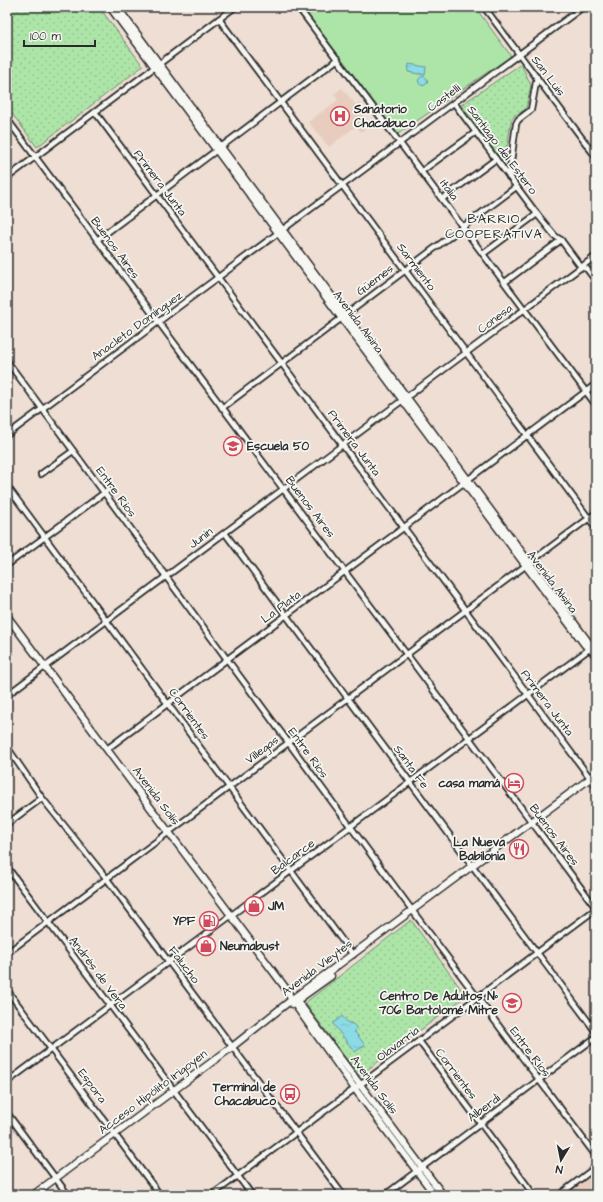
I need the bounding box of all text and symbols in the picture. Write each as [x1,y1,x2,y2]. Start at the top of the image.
scale bar [24,22,95,48]
text: 100 m [30,28,61,45]
street label: San Luis [527,52,569,100]
street label: Castelli [424,80,464,116]
place label: Sanatorio Chacabuco [353,101,416,132]
street label: Santiago del Estero [462,102,541,199]
hospital icon: Sanatorio Chacabuco [329,105,351,127]
street label: Primera Junta [129,146,191,220]
street label: Italia [435,176,463,204]
district label: BARRIO COOPERATIVA [445,210,543,243]
street label: Buenos Aires [87,213,143,283]
street label: Sarmiento [392,240,440,295]
street label: Güemes [353,260,397,300]
street label: Anacleto Domínguez [88,287,187,366]
street label: Avenida Alsina [329,287,387,357]
street label: Conesa [474,300,516,338]
street label: Primera Junta [323,406,385,480]
school or university icon: Escuela 50 [222,435,244,457]
place label: Escuela 50 [247,438,310,455]
street label: Entre Ríos [92,463,140,521]
street label: Buenos Aires [281,473,339,541]
street label: Junín [185,523,217,553]
street label: Avenida Alsina [523,547,581,617]
street label: La Plata [258,586,304,628]
street label: Primera Junta [516,666,578,740]
street label: Corrientes [164,685,214,743]
street label: Entre Ríos [284,724,332,782]
street label: Villegas [242,732,283,769]
street label: Santa Fe [389,742,433,793]
street label: Avenida Solís [128,763,184,829]
hotel icon: casa mamá [503,772,525,794]
place label: casa mamá [438,775,501,792]
street label: Buenos Aires [525,801,583,869]
place label: La Nueva Babilonia [453,834,506,865]
street label: Balcarce [268,835,319,879]
restaurant icon: La Nueva Babilonia [508,838,530,860]
shop icon: JM [243,895,265,917]
place label: JM [267,898,284,915]
fuel station icon: YPF [198,910,220,932]
place label: YPF [173,913,196,930]
street label: Andrés de Vera [65,933,131,1013]
shop icon: Neumabust [195,935,217,957]
street label: Avenida Vieytes [278,936,357,1001]
place label: Neumabust [220,938,279,955]
street label: Falucho [164,943,204,987]
place label: Centro De Adultos Nº 706 Bartolomé Mitre [378,988,499,1019]
school or university icon: Centro De Adultos Nº 706 Bartolomé Mitre [501,992,523,1014]
street label: Olavarría [373,1022,423,1066]
street label: Entre Ríos [505,1023,555,1081]
street label: Corrientes [431,1045,481,1103]
street label: Acceso Hipólito Irigoyen [95,1046,211,1139]
street label: Avenida Solís [346,1052,402,1118]
street label: Espora [73,1065,111,1107]
place label: Terminal de Chacabuco [212,1079,277,1110]
bus stop icon: Terminal de Chacabuco [279,1083,301,1105]
street label: Alberdi [464,1090,504,1126]
north arrow [541,1140,581,1180]
text: N [555,1161,564,1177]

